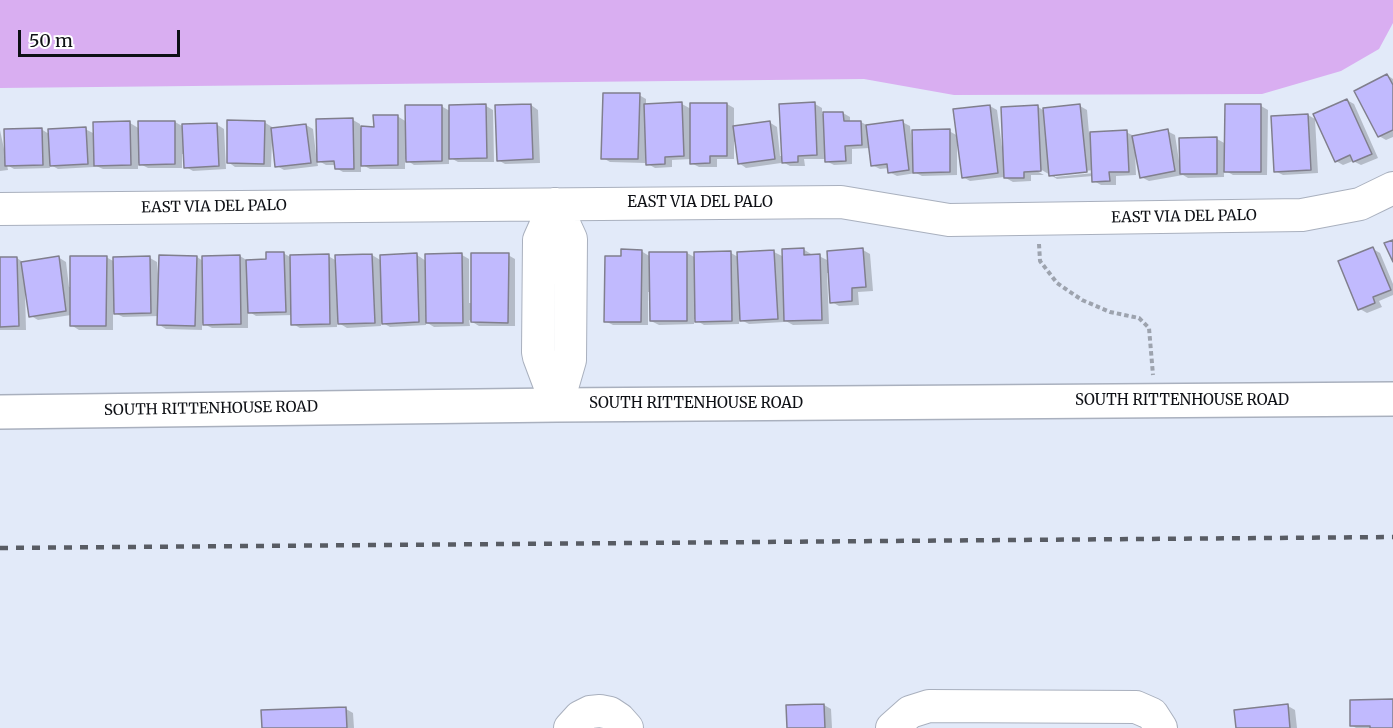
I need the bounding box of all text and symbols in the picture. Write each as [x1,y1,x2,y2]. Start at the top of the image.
scale bar [21,18,183,56]
text: 50 m [29,29,73,52]
street label: EAST VIA DEL PALO [627,194,773,212]
street label: EAST VIA DEL PALO [141,197,287,217]
street label: EAST VIA DEL PALO [1111,207,1257,227]
street label: SOUTH RITTENHOUSE ROAD [1075,392,1289,410]
street label: SOUTH RITTENHOUSE ROAD [589,395,803,413]
street label: SOUTH RITTENHOUSE ROAD [104,398,318,420]

